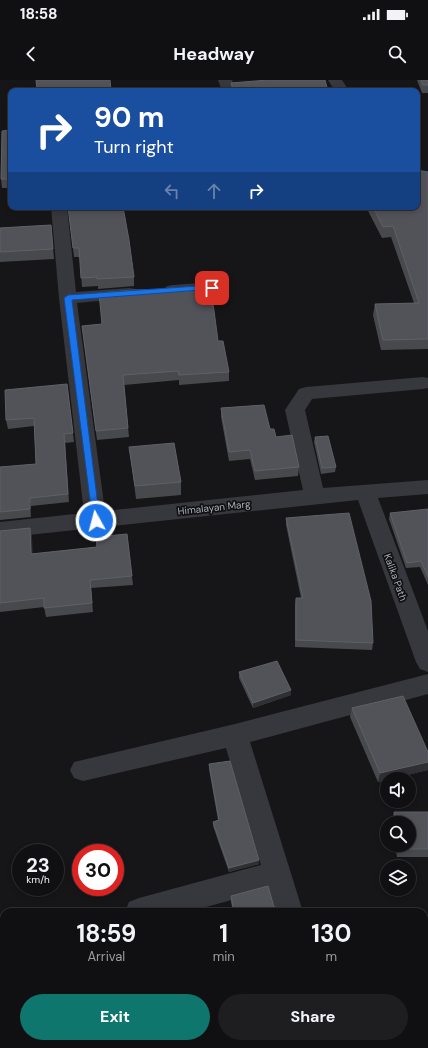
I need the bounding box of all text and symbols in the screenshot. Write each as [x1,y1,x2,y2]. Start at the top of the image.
text: 18:58 [20,4,58,24]
text: Headway [173,42,255,66]
icon: back [20,43,42,65]
icon: search [386,43,408,65]
text: 90 m [94,99,164,136]
icon: right [28,104,80,156]
text: Turn right [94,135,174,159]
icon: left [161,180,183,202]
icon: ahead [203,180,225,202]
icon: right [245,180,267,202]
pin [195,271,229,305]
icon: arrive [201,277,223,299]
street label: Himalayan Marg [177,497,252,518]
position arrow [75,500,117,542]
street label: Kalika Path [381,552,410,603]
map controls [380,772,416,896]
button: sound [380,772,416,808]
button: search [380,816,416,852]
speed limit sign: 30 [72,844,124,896]
text: 23 [26,852,50,878]
button: layers [380,860,416,896]
text: km/h [26,873,50,886]
text: 18:59 [77,918,136,949]
text: 1 [219,918,228,949]
text: 130 [311,918,351,949]
text: Arrival [87,948,125,965]
text: min [213,948,235,965]
text: m [326,948,337,965]
button: Exit [20,994,210,1040]
button: Share [218,994,408,1040]

